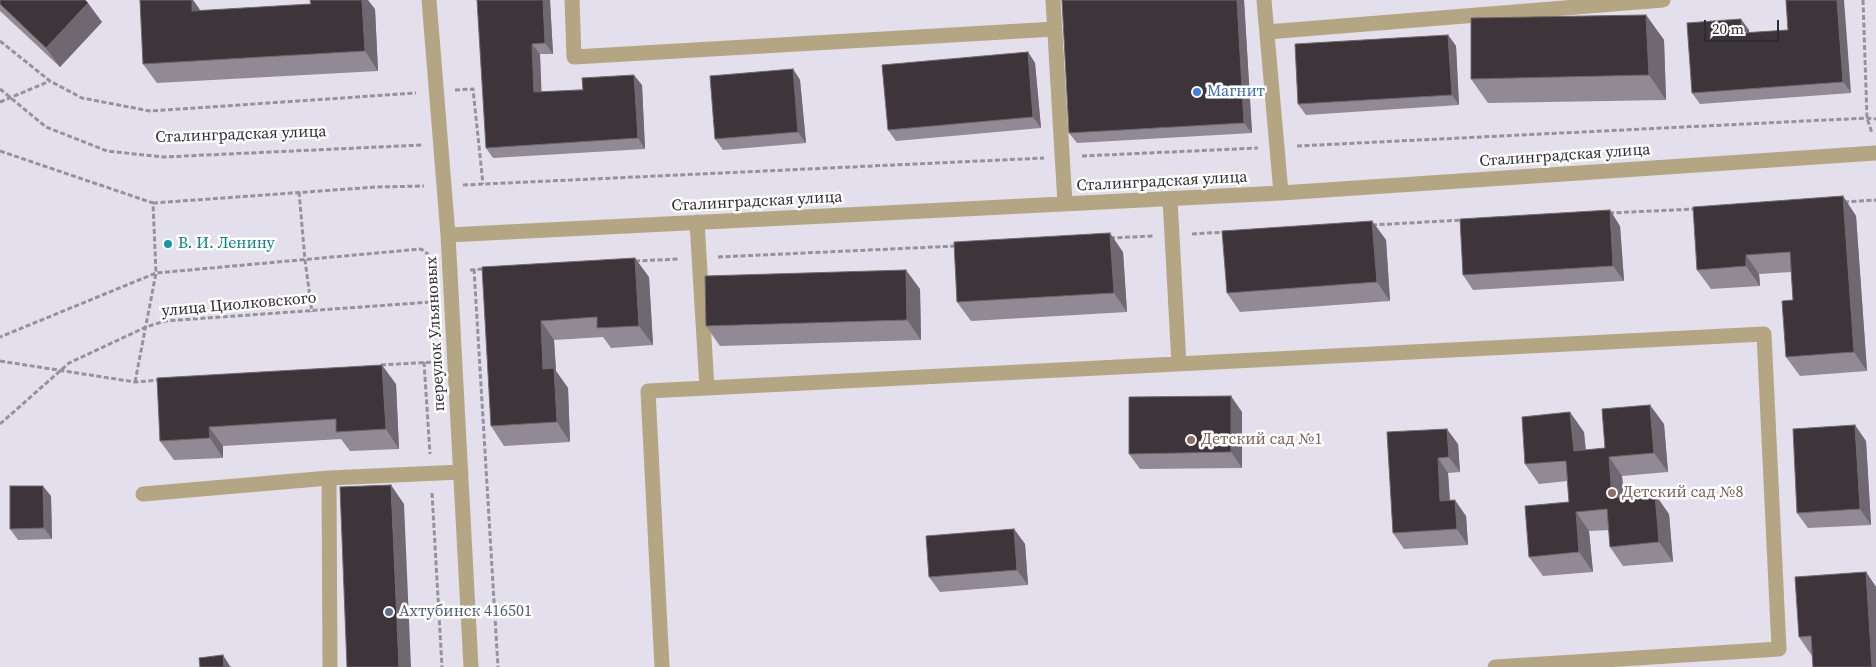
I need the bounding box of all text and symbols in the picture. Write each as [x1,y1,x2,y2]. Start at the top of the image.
scale bar [1706,10,1781,42]
text: 20 m [1712,18,1744,39]
place label: Магнит [1207,82,1265,102]
marker: Магнит [1191,86,1203,98]
street label: Сталинградская улица [155,122,327,148]
street label: Сталинградская улица [1479,140,1651,172]
street label: Сталинградская улица [1076,168,1248,196]
street label: Сталинградская улица [671,188,843,216]
place label: В. И. Ленину [178,234,275,254]
marker: В. И. Ленину [162,238,174,250]
street label: переулок Ульяновых [422,256,450,412]
street label: улица Циолковского [161,289,317,321]
place label: Детский сад №1 [1201,430,1322,450]
marker: Детский сад №1 [1185,434,1197,446]
place label: Детский сад №8 [1622,483,1743,503]
marker: Детский сад №8 [1606,487,1618,499]
place label: Ахтубинск 416501 [399,602,532,622]
marker: Ахтубинск 416501 [383,606,395,618]

